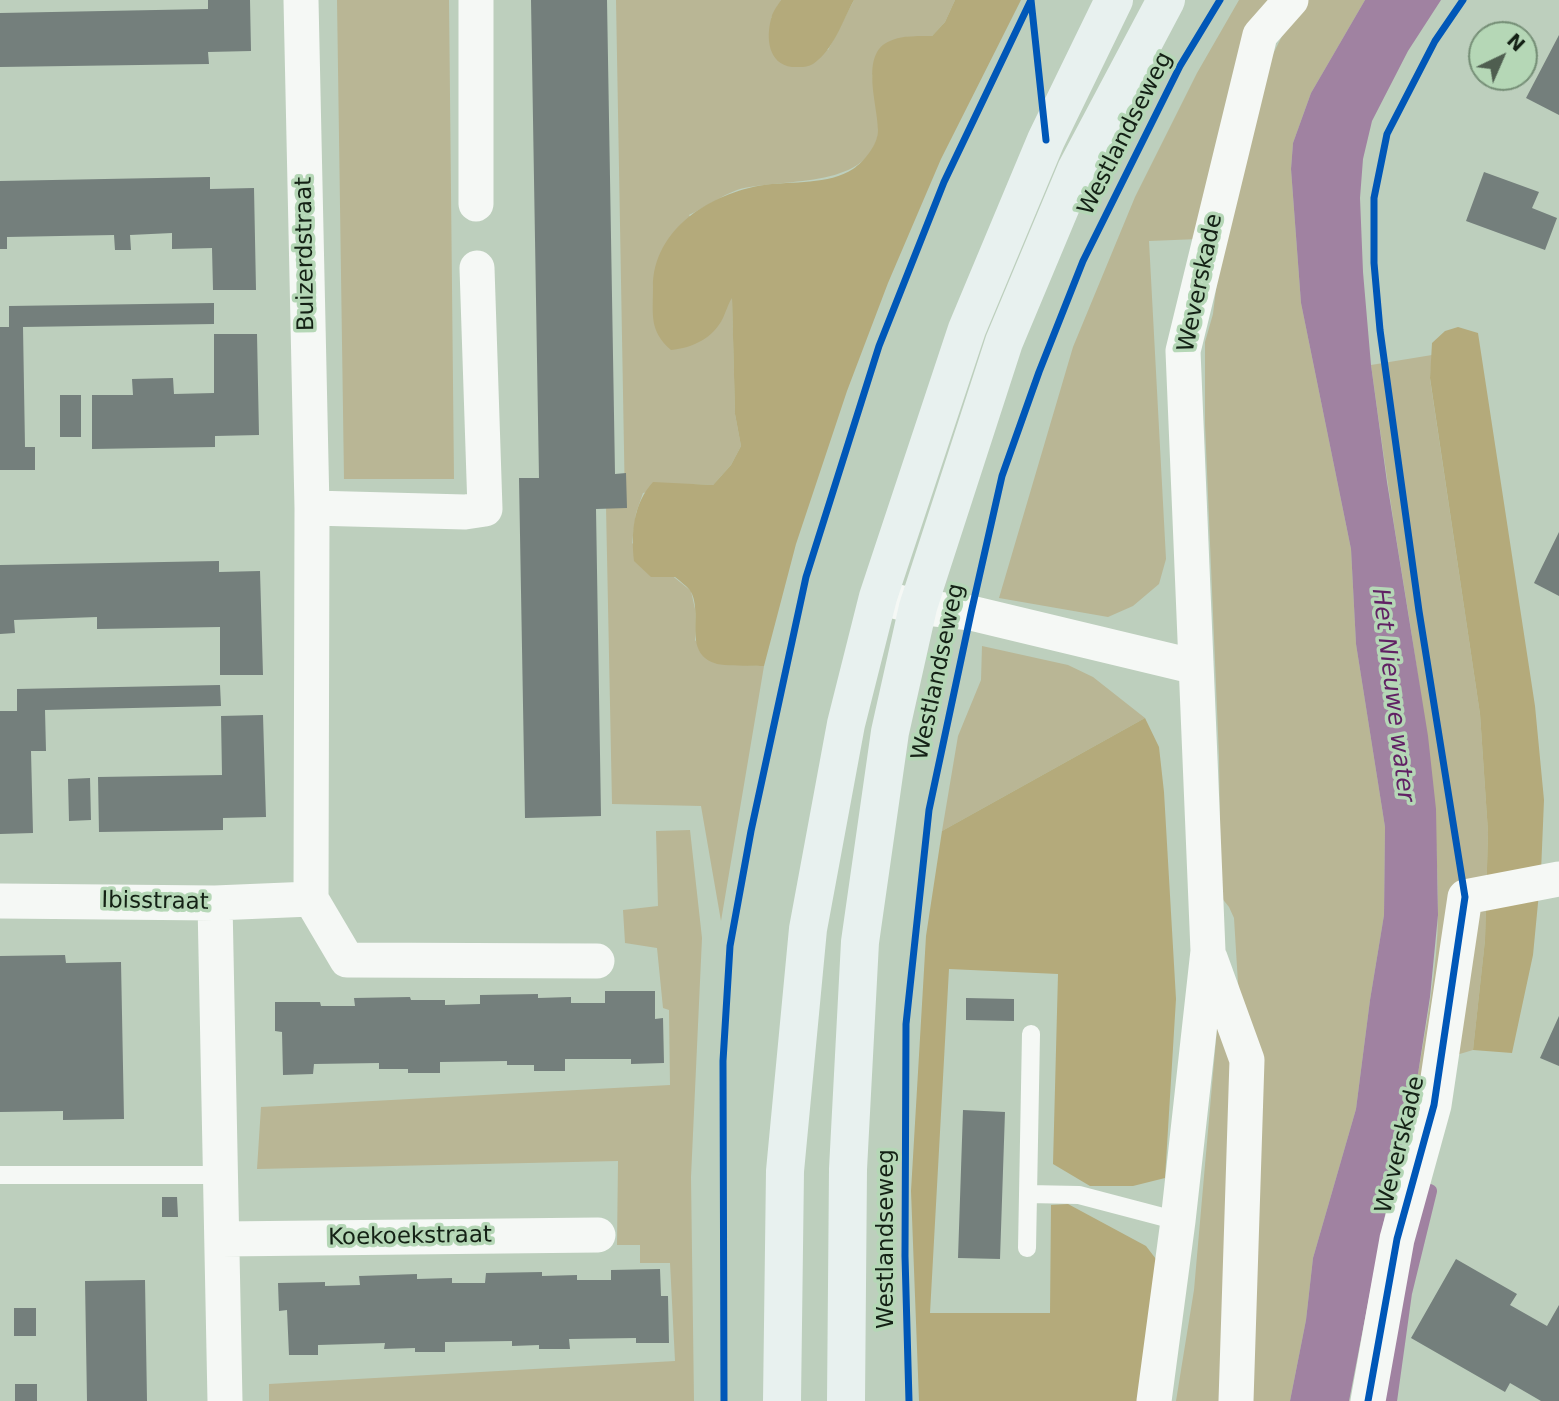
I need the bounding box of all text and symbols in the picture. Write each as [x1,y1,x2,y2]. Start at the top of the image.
north arrow [1468,21,1538,91]
text: N [1503,29,1530,56]
street label: Westlandseweg [1073,48,1179,220]
street label: Buizerdstraat [291,177,321,331]
street label: Weverskade [1173,211,1229,355]
street label: Westlandseweg [907,581,971,763]
water label: Het Nieuwe water [1365,587,1419,803]
street label: Ibisstraat [101,887,209,917]
street label: Weverskade [1371,1073,1431,1217]
street label: Westlandseweg [873,1149,901,1329]
street label: Koekoekstraat [328,1222,492,1252]

